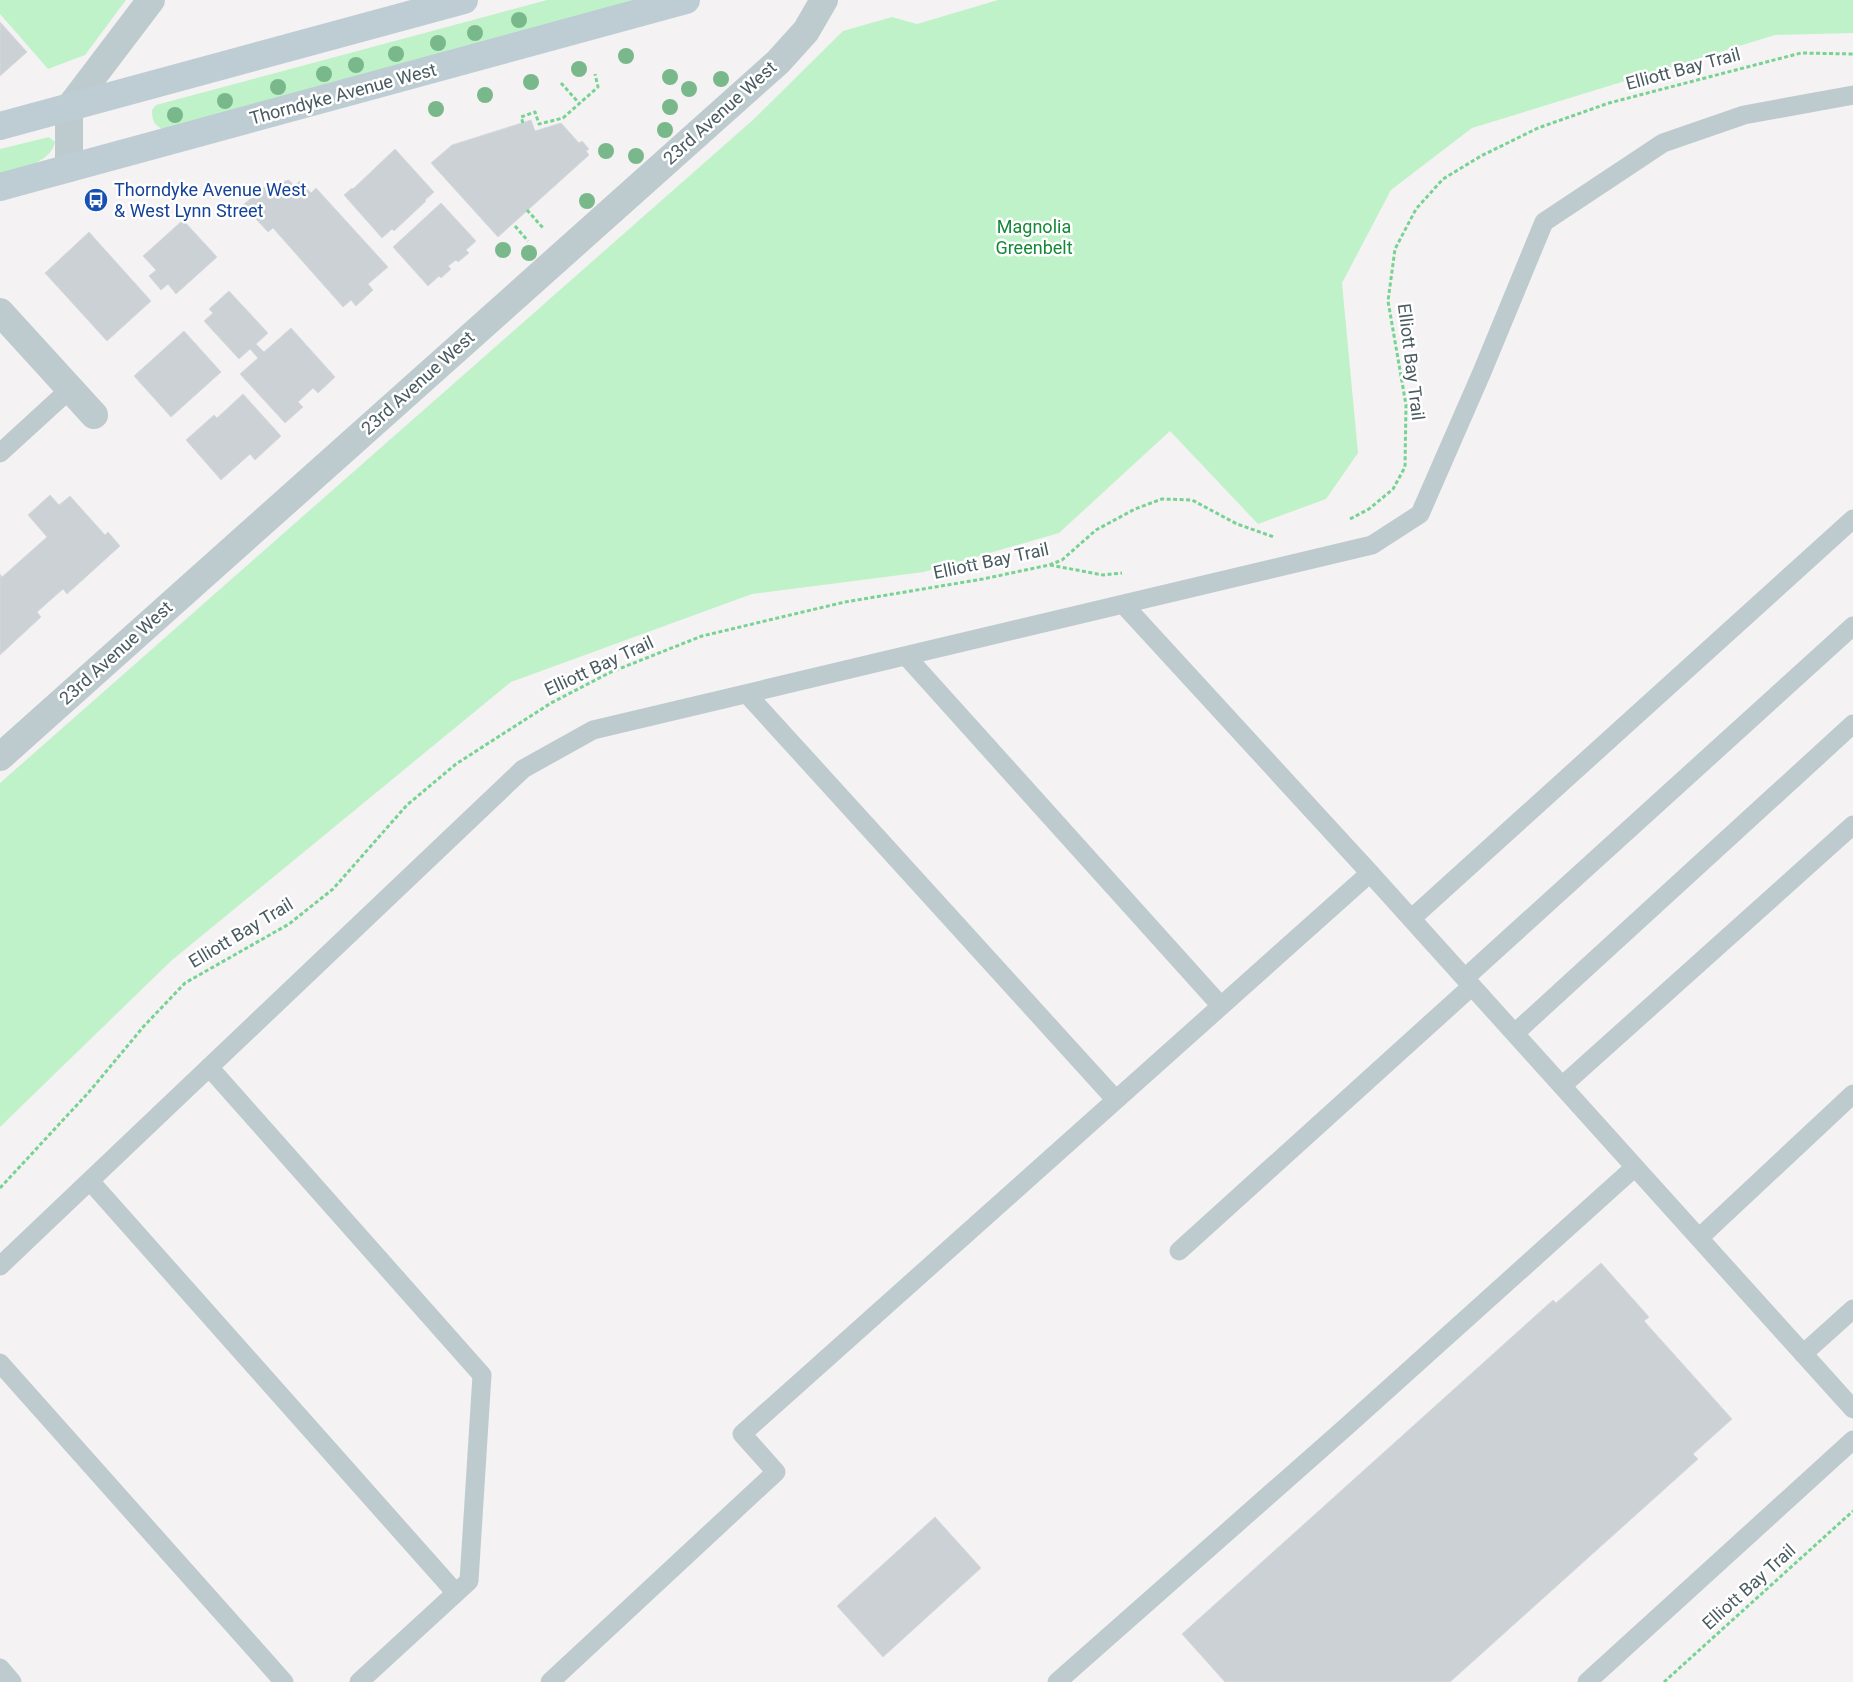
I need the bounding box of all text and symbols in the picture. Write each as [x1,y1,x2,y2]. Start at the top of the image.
street label: Elliott Bay Trail [1623,43,1742,94]
street label: 23rd Avenue West [659,56,780,169]
street label: Thorndyke Avenue West [247,58,439,129]
place label: Thorndyke Avenue West & West Lynn Street [114,179,306,221]
bus stop icon: Thorndyke Avenue West & West Lynn Street [83,187,109,213]
park label: Magnolia Greenbelt [995,216,1073,258]
street label: Elliott Bay Trail [1394,302,1429,422]
street label: 23rd Avenue West [357,326,478,439]
street label: Elliott Bay Trail [931,538,1051,583]
street label: 23rd Avenue West [55,596,176,709]
street label: Elliott Bay Trail [541,631,657,700]
street label: Elliott Bay Trail [185,893,297,972]
street label: Elliott Bay Trail [1698,1539,1799,1634]

